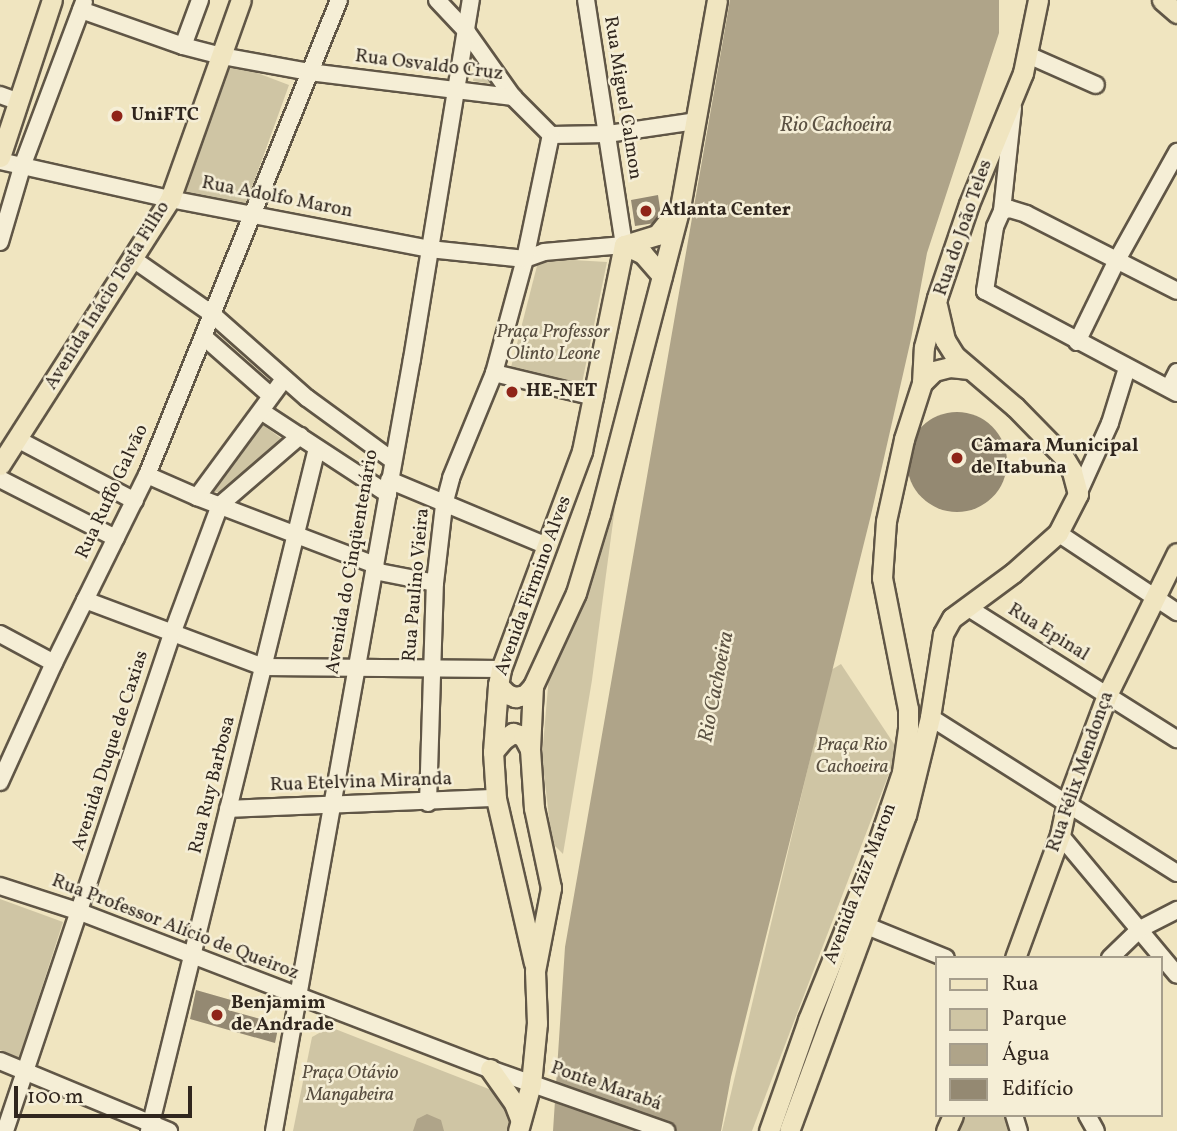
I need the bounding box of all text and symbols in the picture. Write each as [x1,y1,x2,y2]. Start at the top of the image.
street label: Rua Miguel Calmon [598,15,646,181]
street label: Rua Osvaldo Cruz [354,46,504,86]
place label: UniFTC [131,105,199,127]
marker: UniFTC [109,108,125,124]
water label: Rio Cachoeira [780,113,892,139]
street label: Rua do João Teles [930,157,998,299]
street label: Rua Adolfo Maron [200,172,354,224]
street label: Avenida Inácio Tosta Filho [40,197,176,395]
place label: Atlanta Center [660,200,791,222]
marker: Atlanta Center [638,203,654,219]
park label: Praça Professor Olinto Leone [496,322,610,366]
place label: HE-NET [526,381,597,403]
marker: HE-NET [504,384,520,400]
street label: Rua Ruffo Galvão [72,421,154,563]
place label: Câmara Municipal de Itabuna [971,436,1138,480]
street label: Avenida do Cinqüentenário [322,448,384,676]
marker: Câmara Municipal de Itabuna [949,450,965,466]
street label: Avenida Firmino Alves [491,493,577,679]
street label: Rua Paulino Vieira [399,507,435,663]
street label: Rua Epinal [1003,599,1093,667]
water label: Rio Cachoeira [694,629,740,745]
street label: Avenida Duque de Caxias [68,648,154,854]
street label: Rua Félix Mendonça [1043,689,1119,855]
street label: Rua Ruy Barbosa [185,714,241,856]
park label: Praça Rio Cachoeira [815,735,889,779]
street label: Rua Etelvina Miranda [270,768,452,798]
street label: Avenida Aziz Maron [820,800,902,968]
street label: Rua Professor Alício de Queiroz [48,870,302,986]
legend [936,956,1163,1117]
text: Rua [1002,970,1039,999]
place label: Benjamim de Andrade [231,993,334,1037]
text: Parque [1002,1005,1067,1034]
marker: Benjamim de Andrade [209,1007,225,1023]
text: Água [1002,1040,1050,1069]
street label: Ponte Marabá [548,1057,664,1117]
park label: Praça Otávio Mangabeira [302,1063,398,1107]
scale bar [18,1072,196,1116]
text: Edifício [1002,1075,1074,1104]
text: 100 m [27,1083,84,1112]

